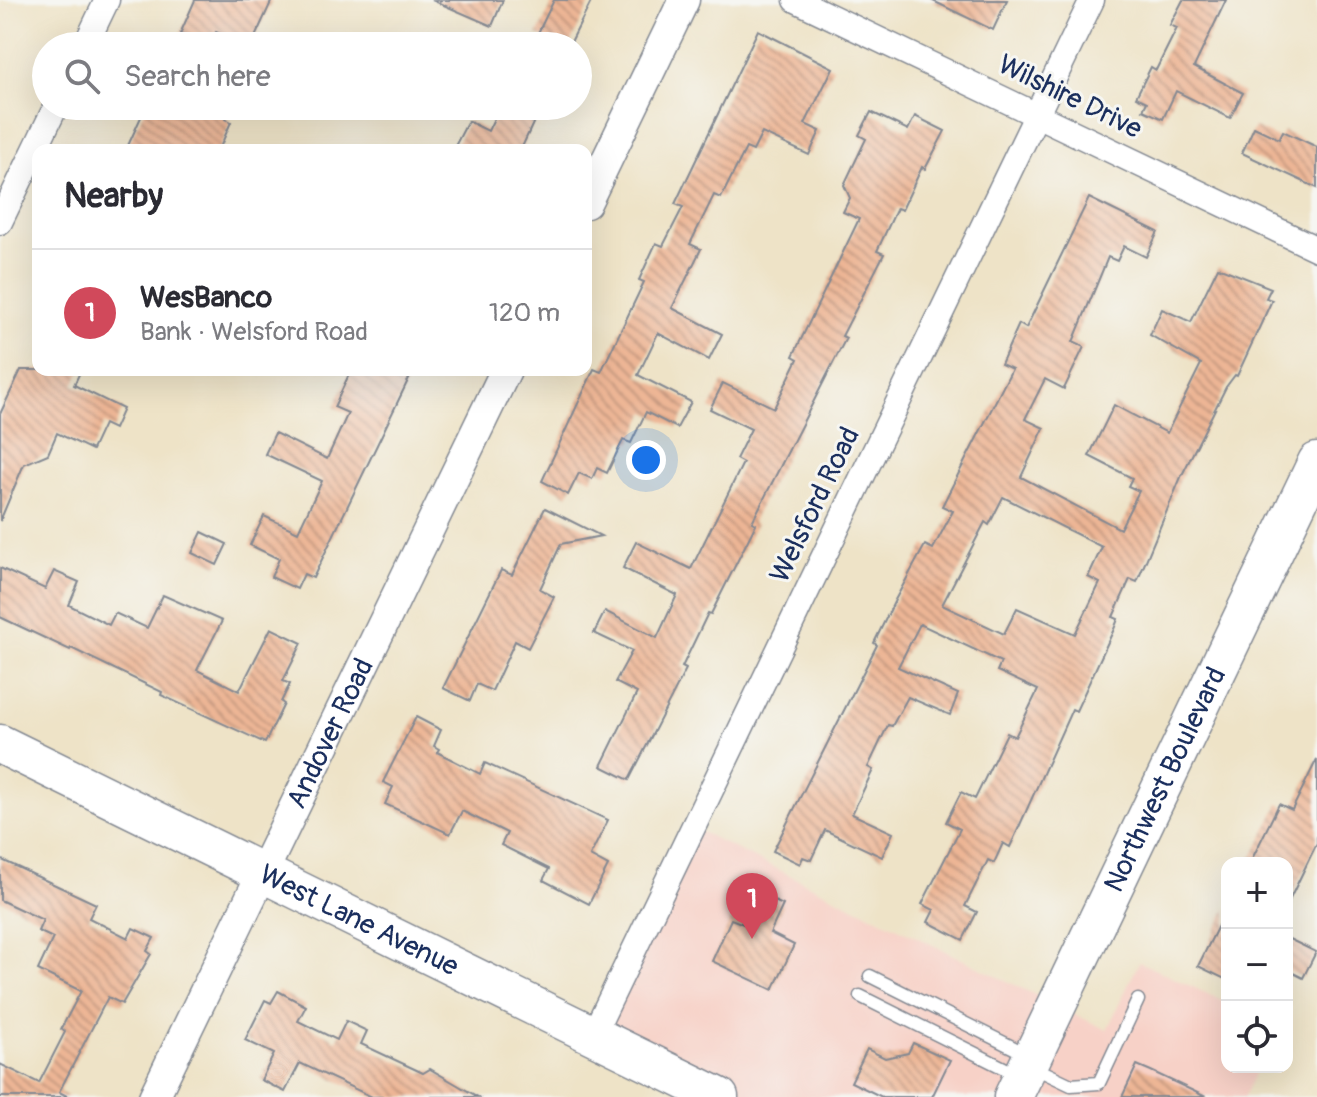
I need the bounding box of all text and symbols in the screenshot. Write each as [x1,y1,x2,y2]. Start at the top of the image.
search box [32,32,592,120]
street label: Wilshire Drive [992,47,1148,147]
icon: search [60,54,104,98]
text: Search here [124,58,271,95]
text: Nearby [64,175,163,218]
text: WesBanco [140,279,272,316]
text: 1 [85,297,95,329]
text: 120 m [489,297,560,329]
text: Bank · Welsford Road [140,316,368,348]
street label: Welsford Road [762,421,868,589]
your location [626,440,666,480]
street label: Andover Road [279,652,381,814]
street label: Northwest Boulevard [1096,661,1234,898]
street label: West Lane Avenue [254,857,465,984]
map controls [1221,857,1293,1073]
button: + [1221,857,1293,929]
pin: 1 [726,873,778,939]
button: − [1221,929,1293,1001]
button: locate [1221,1001,1293,1073]

